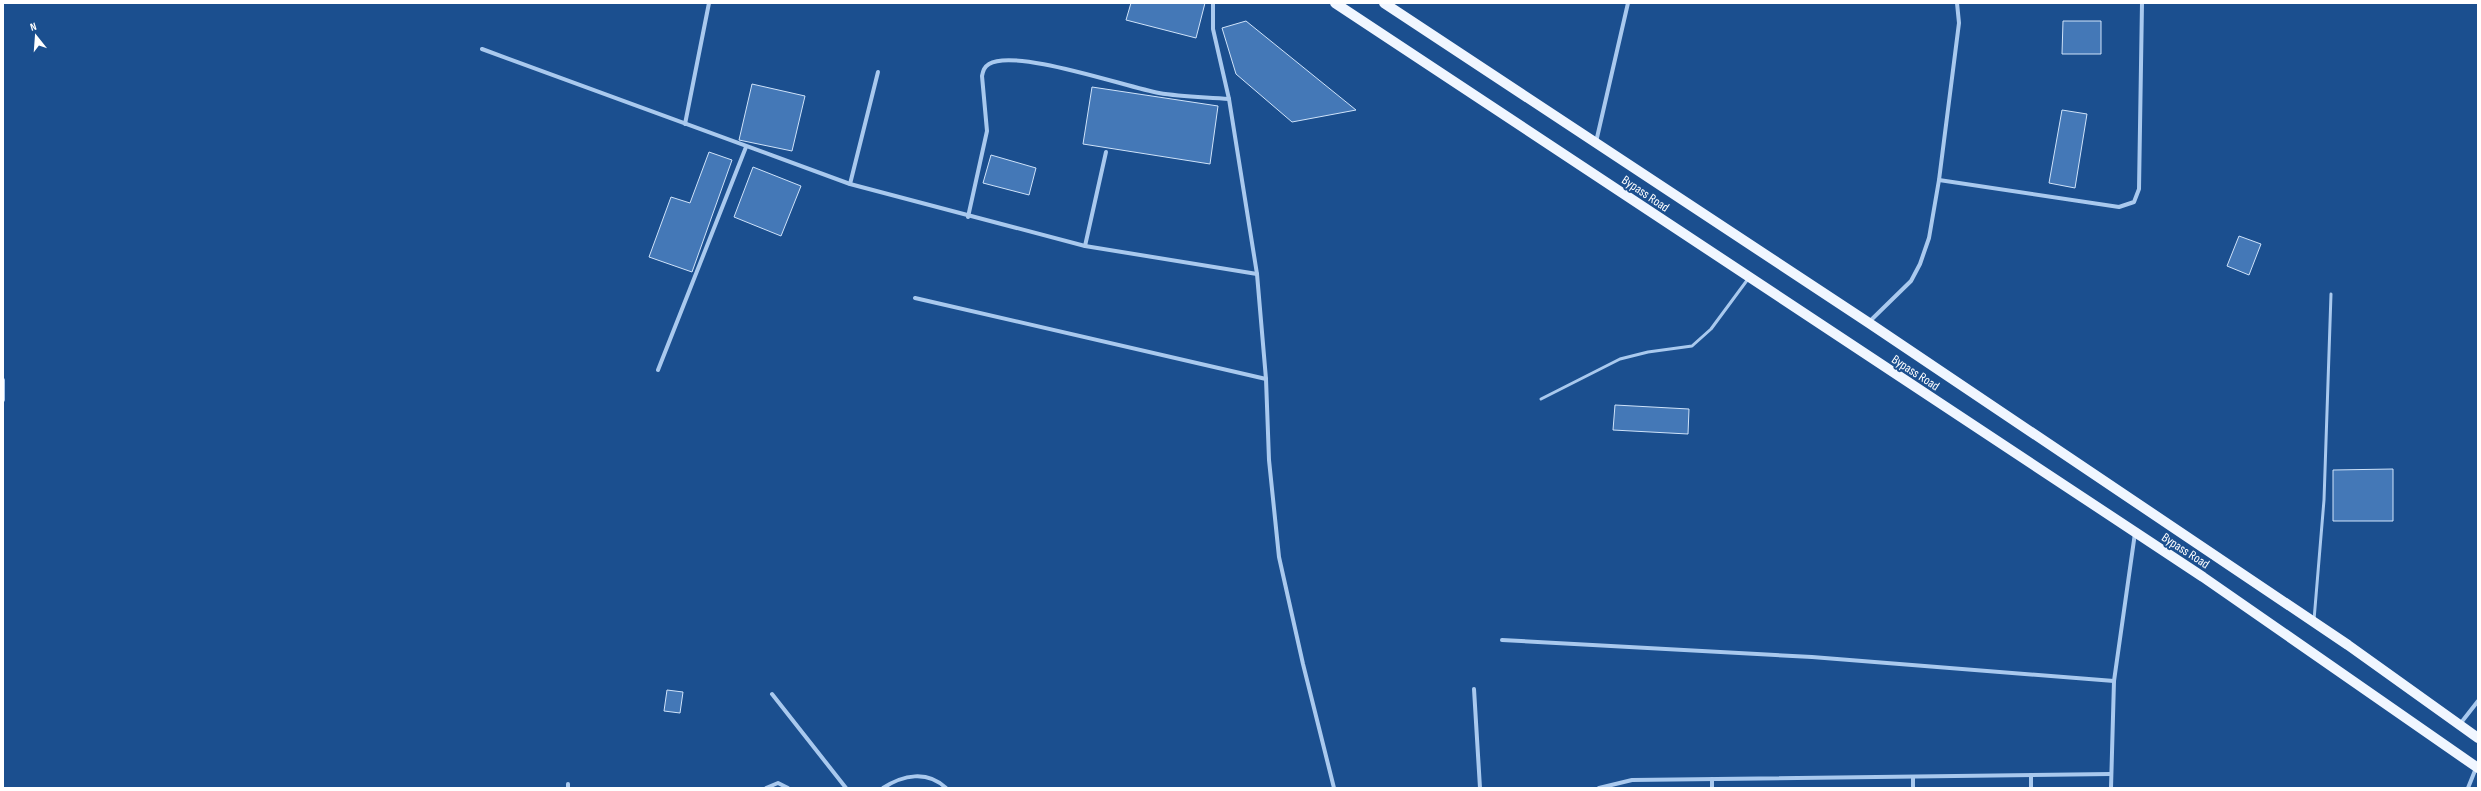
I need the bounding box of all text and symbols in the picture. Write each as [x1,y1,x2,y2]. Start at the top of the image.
north arrow [16,16,56,56]
text: N [29,20,38,34]
street label: Bypass Road [1619,172,1672,216]
street label: Bypass Road [1888,351,1942,394]
street label: Bypass Road [2158,529,2212,572]

